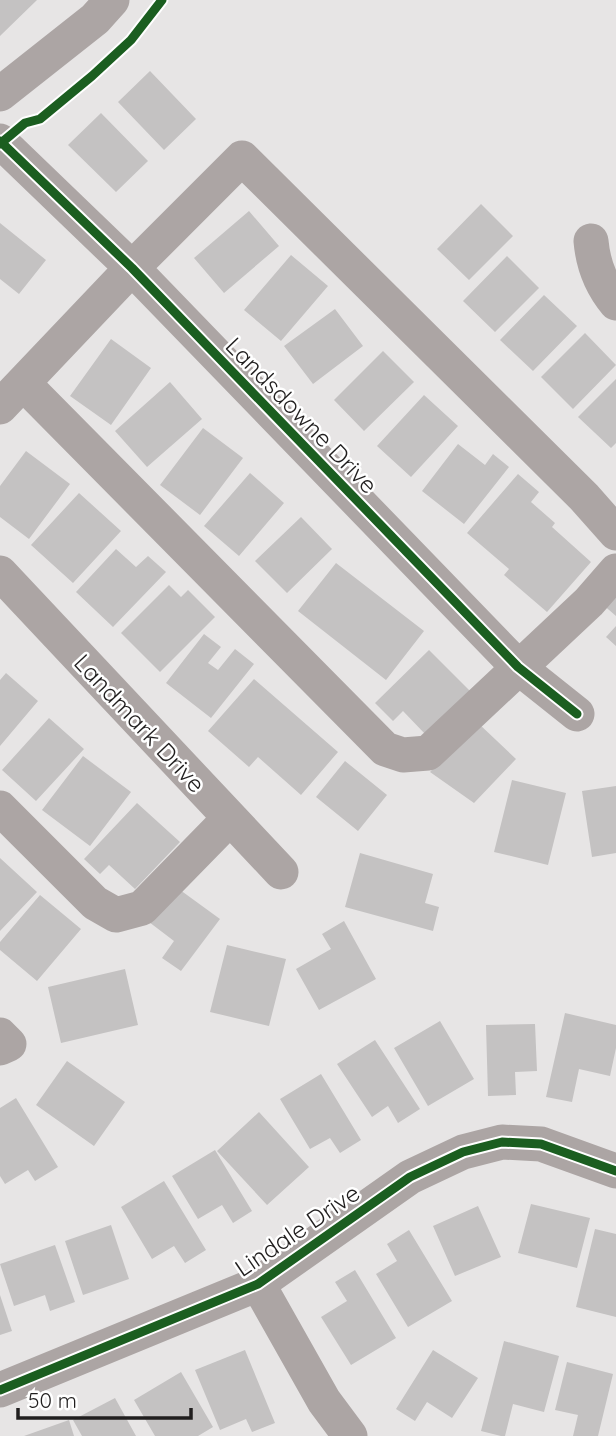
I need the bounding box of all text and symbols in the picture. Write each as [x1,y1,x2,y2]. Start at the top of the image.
street label: Landsdowne Drive [220,331,384,499]
street label: Landmark Drive [68,647,212,799]
street label: Lindale Drive [229,1177,365,1283]
scale bar [18,1376,191,1420]
text: 50 m [28,1387,77,1413]

